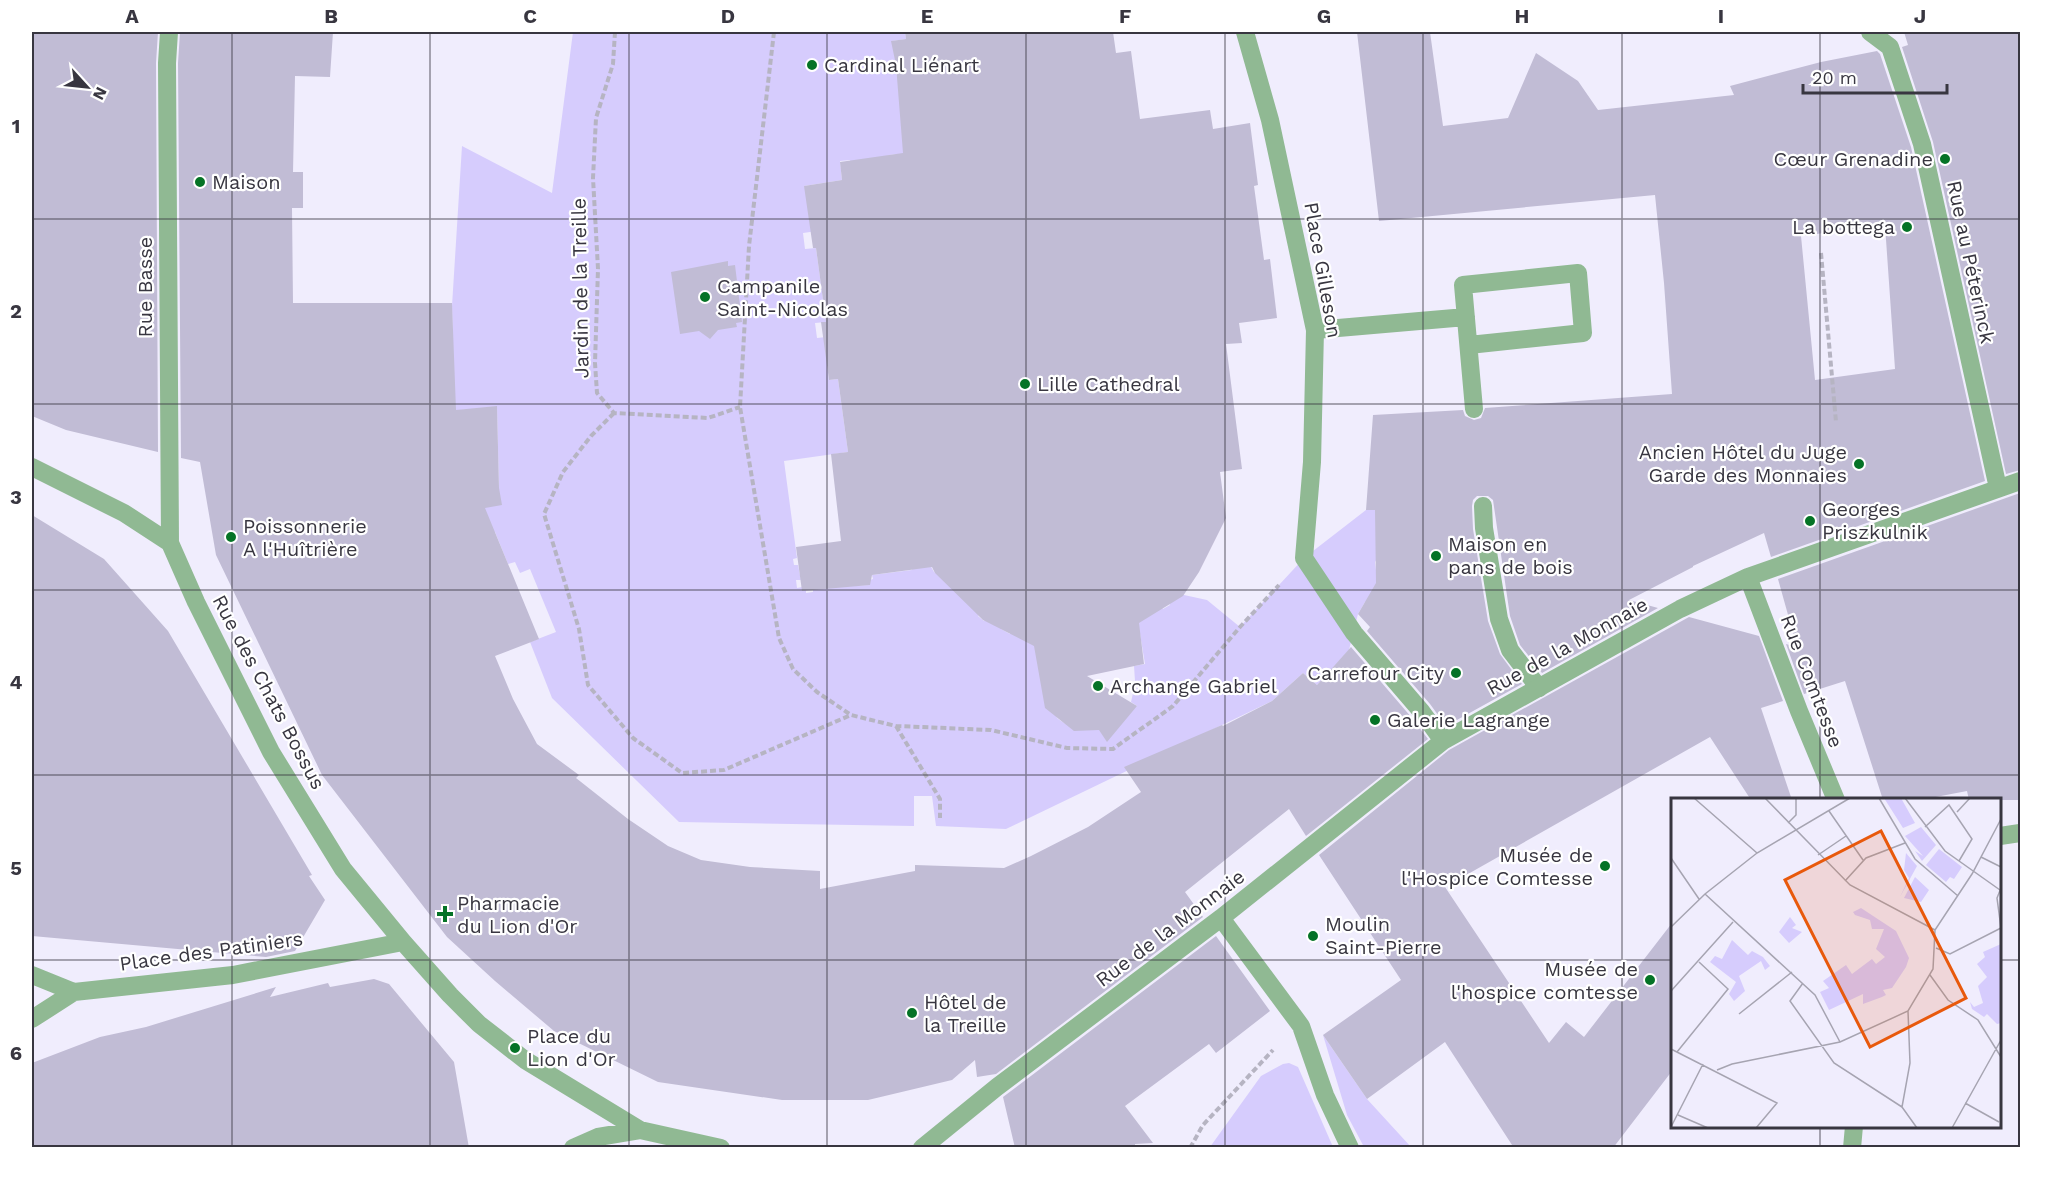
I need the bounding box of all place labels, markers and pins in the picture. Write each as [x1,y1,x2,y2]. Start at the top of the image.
place label: Cardinal Liénart [824,53,980,77]
marker: Cardinal Liénart [805,58,819,72]
place label: Cœur Grenadine [1773,147,1933,171]
marker: Cœur Grenadine [1938,152,1952,166]
place label: Maison [212,170,281,194]
marker: Maison [193,175,207,189]
place label: La bottega [1792,215,1895,239]
marker: La bottega [1900,220,1914,234]
place label: Campanile Saint-Nicolas [717,274,848,321]
marker: Campanile Saint-Nicolas [698,290,712,304]
place label: Lille Cathedral [1037,372,1180,396]
marker: Lille Cathedral [1018,377,1032,391]
place label: Ancien Hôtel du Juge Garde des Monnaies [1639,440,1847,487]
marker: Ancien Hôtel du Juge Garde des Monnaies [1852,457,1866,471]
place label: Georges Priszkulnik [1822,497,1928,544]
place label: Poissonnerie A l'Huîtrière [243,514,367,561]
marker: Georges Priszkulnik [1803,514,1817,528]
marker: Poissonnerie A l'Huîtrière [224,530,238,544]
place label: Maison en pans de bois [1448,532,1573,579]
marker: Maison en pans de bois [1429,549,1443,563]
place label: Carrefour City [1307,661,1445,685]
marker: Carrefour City [1449,666,1463,680]
place label: Archange Gabriel [1110,674,1277,698]
marker: Archange Gabriel [1091,679,1105,693]
place label: Galerie Lagrange [1387,708,1550,732]
marker: Galerie Lagrange [1368,713,1382,727]
place label: Musée de l'Hospice Comtesse [1401,843,1593,890]
marker: Musée de l'Hospice Comtesse [1598,859,1612,873]
place label: Pharmacie du Lion d'Or [457,891,577,938]
marker: Pharmacie du Lion d'Or [438,907,452,921]
place label: Moulin Saint-Pierre [1325,912,1441,959]
marker: Moulin Saint-Pierre [1306,929,1320,943]
place label: Musée de l'hospice comtesse [1451,957,1638,1004]
marker: Musée de l'hospice comtesse [1643,973,1657,987]
place label: Hôtel de la Treille [924,990,1007,1037]
marker: Hôtel de la Treille [905,1006,919,1020]
place label: Place du Lion d'Or [527,1024,616,1071]
marker: Place du Lion d'Or [508,1041,522,1055]

